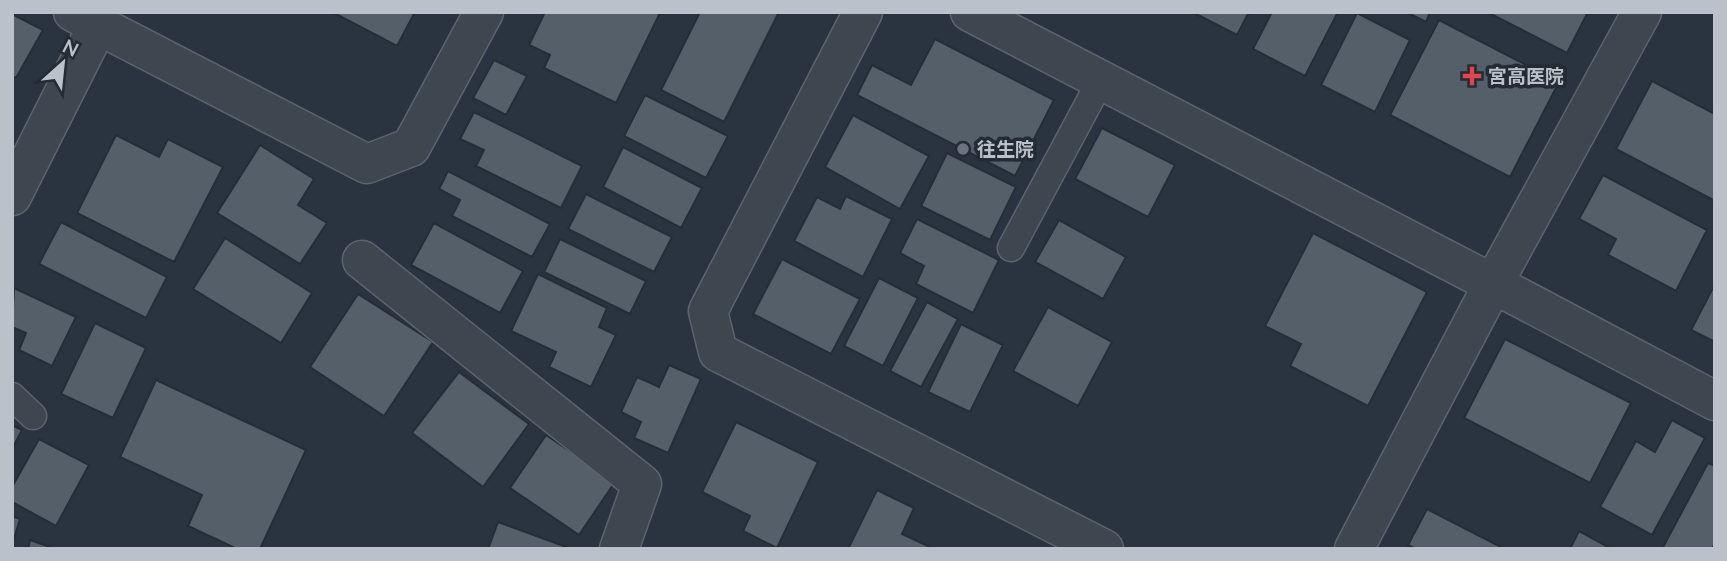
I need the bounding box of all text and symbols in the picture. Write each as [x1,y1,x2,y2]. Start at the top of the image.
north arrow [28,28,98,98]
text: N [59,34,83,61]
place label: 宮高医院 [1488,64,1564,87]
marker: 宮高医院 [1462,66,1482,86]
place label: 往生院 [977,137,1034,160]
marker: 往生院 [955,141,971,157]

